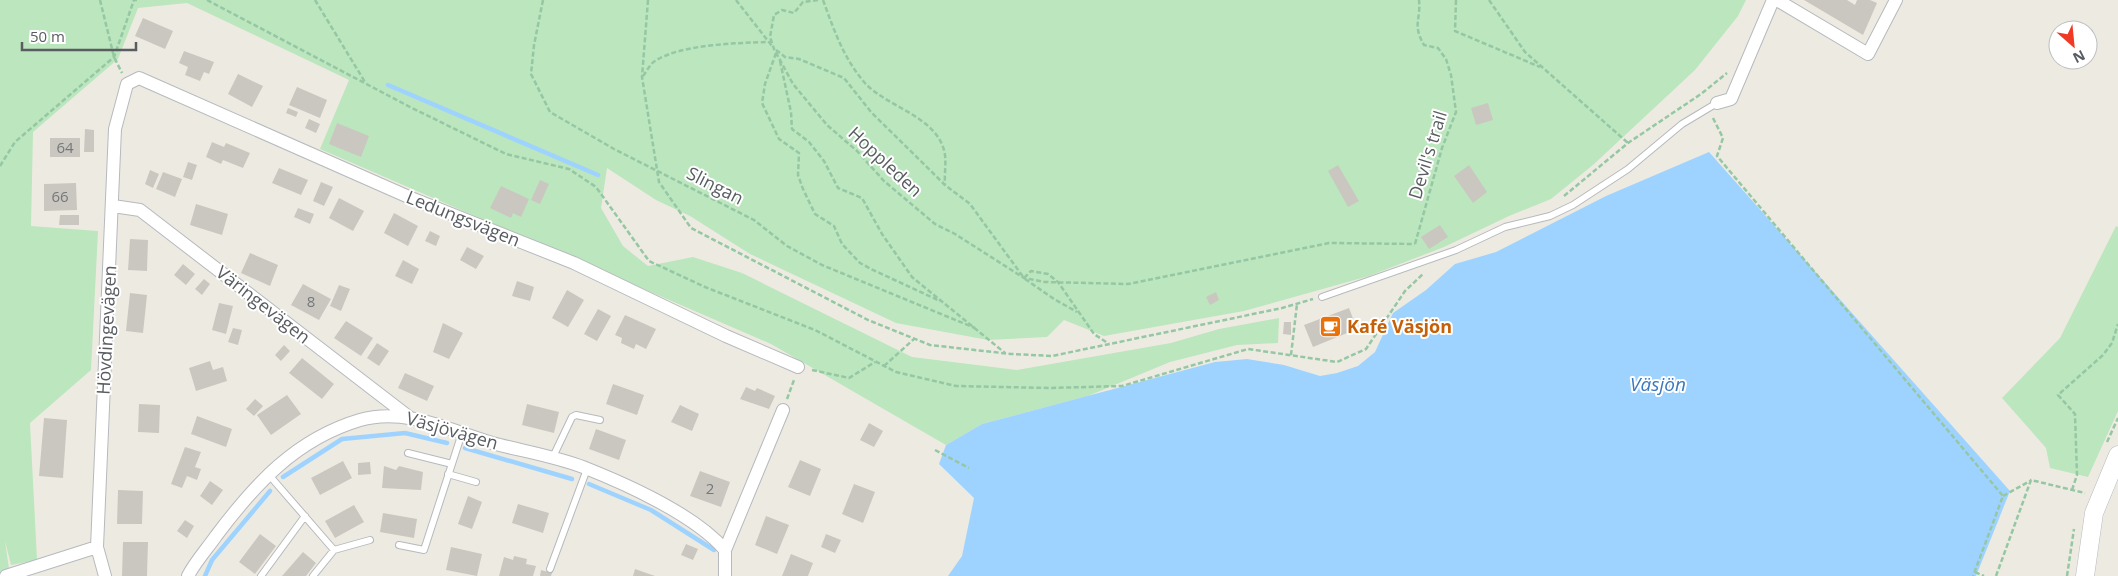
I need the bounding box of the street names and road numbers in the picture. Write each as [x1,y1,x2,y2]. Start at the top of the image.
street label: Devil's trail [1402,108,1452,202]
street label: Hoppleden [844,121,928,202]
street label: Slingan [683,161,748,210]
street label: Ledungsvägen [403,184,524,252]
street label: Väringevägen [212,260,316,349]
street label: Hövdingevägen [91,265,121,395]
street label: Väsjövägen [403,405,501,455]

